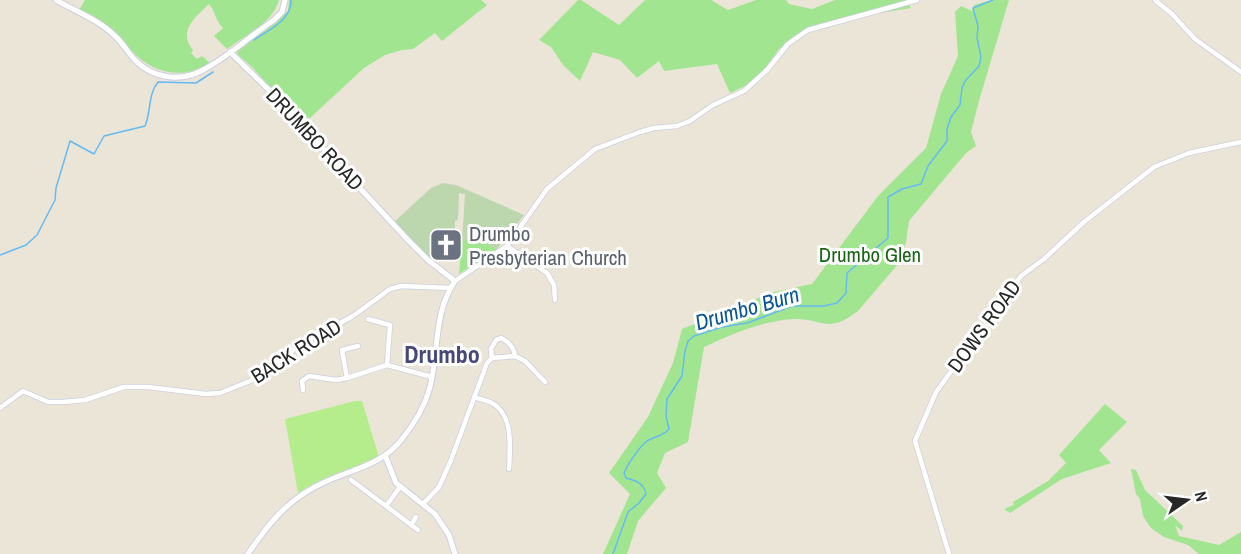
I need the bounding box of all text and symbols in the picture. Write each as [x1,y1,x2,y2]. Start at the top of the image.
street label: DRUMBO ROAD [260,81,370,197]
place label: Drumbo Presbyterian Church [469,219,627,272]
church icon: Drumbo Presbyterian Church [428,227,464,263]
park label: Drumbo Glen [819,240,921,269]
street label: DOWS ROAD [940,274,1028,378]
water label: Drumbo Burn [691,279,803,337]
street label: BACK ROAD [245,312,347,390]
district label: Drumbo [404,338,480,370]
north arrow [1157,470,1217,530]
text: N [1190,489,1213,504]

